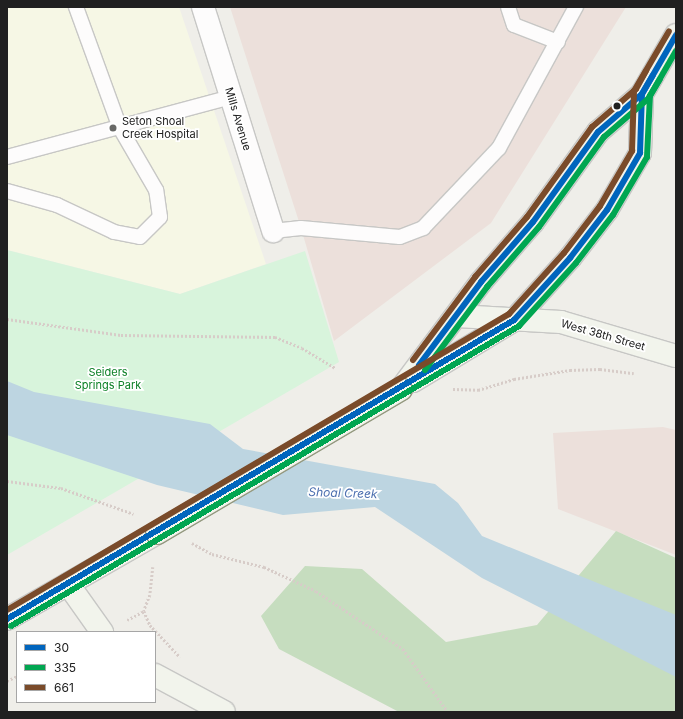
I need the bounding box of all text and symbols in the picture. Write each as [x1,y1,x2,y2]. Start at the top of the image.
street label: Mills Avenue [222,86,254,152]
unlabelled marker [612,101,622,111]
place label: Seton Shoal Creek Hospital [122,115,198,141]
marker: Seton Shoal Creek Hospital [107,122,119,134]
street label: West 38th Street [559,317,647,353]
park label: Seiders Springs Park [75,366,141,392]
water label: Shoal Creek [308,485,378,501]
legend [16,631,156,703]
text: 30 [54,640,69,655]
text: 335 [54,660,76,675]
text: 661 [54,680,74,695]

